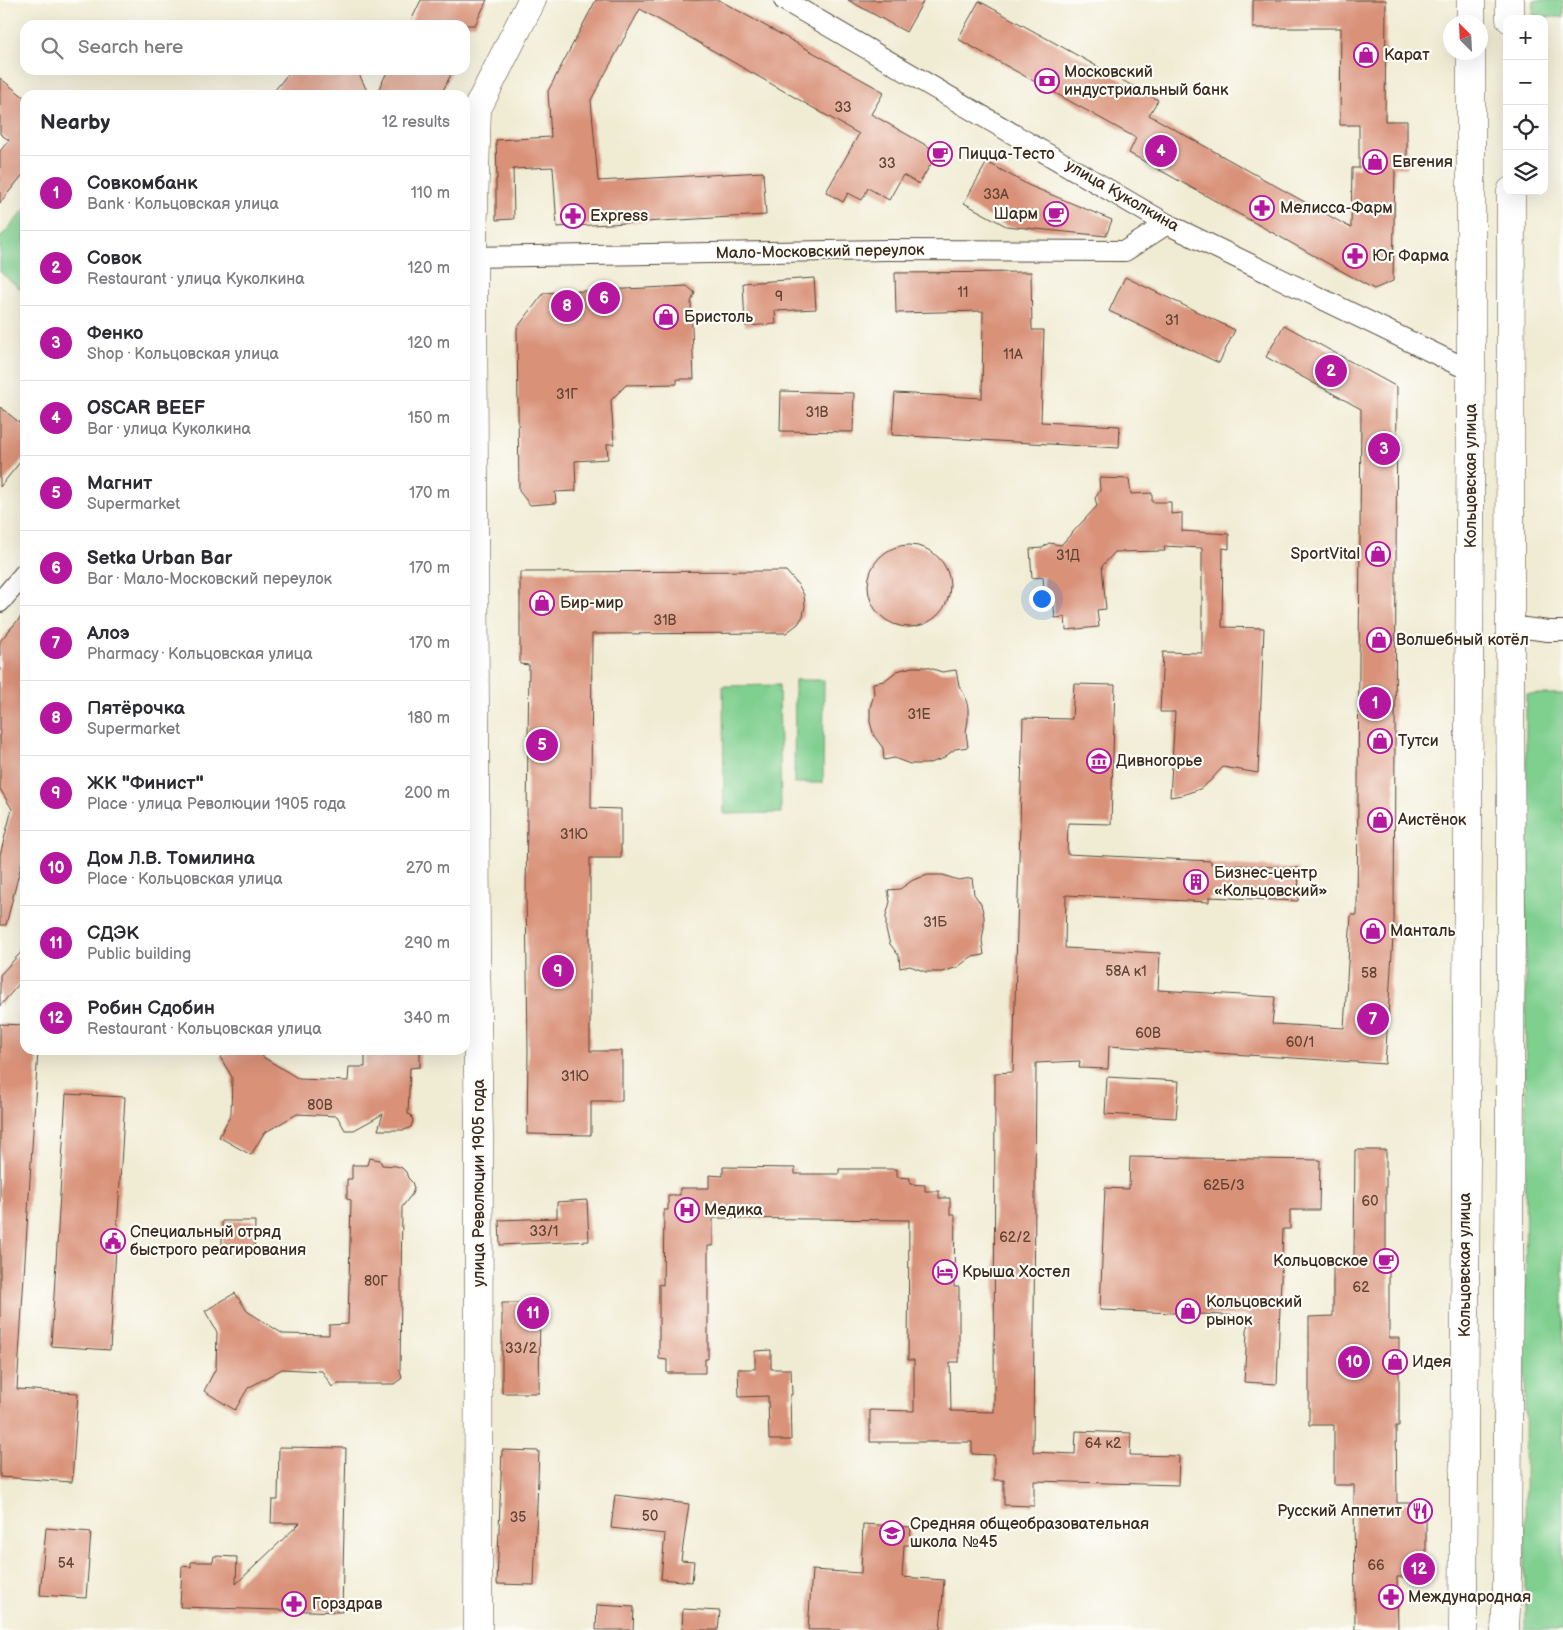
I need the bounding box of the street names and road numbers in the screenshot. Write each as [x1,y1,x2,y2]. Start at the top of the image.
street label: улица Куколкина [1062,156,1183,236]
street label: Мало-Московский переулок [715,241,925,263]
street label: Кольцовская улица [1462,403,1481,548]
street label: улица Революции 1905 года [470,1078,489,1287]
street label: Кольцовская улица [1456,1192,1475,1337]

